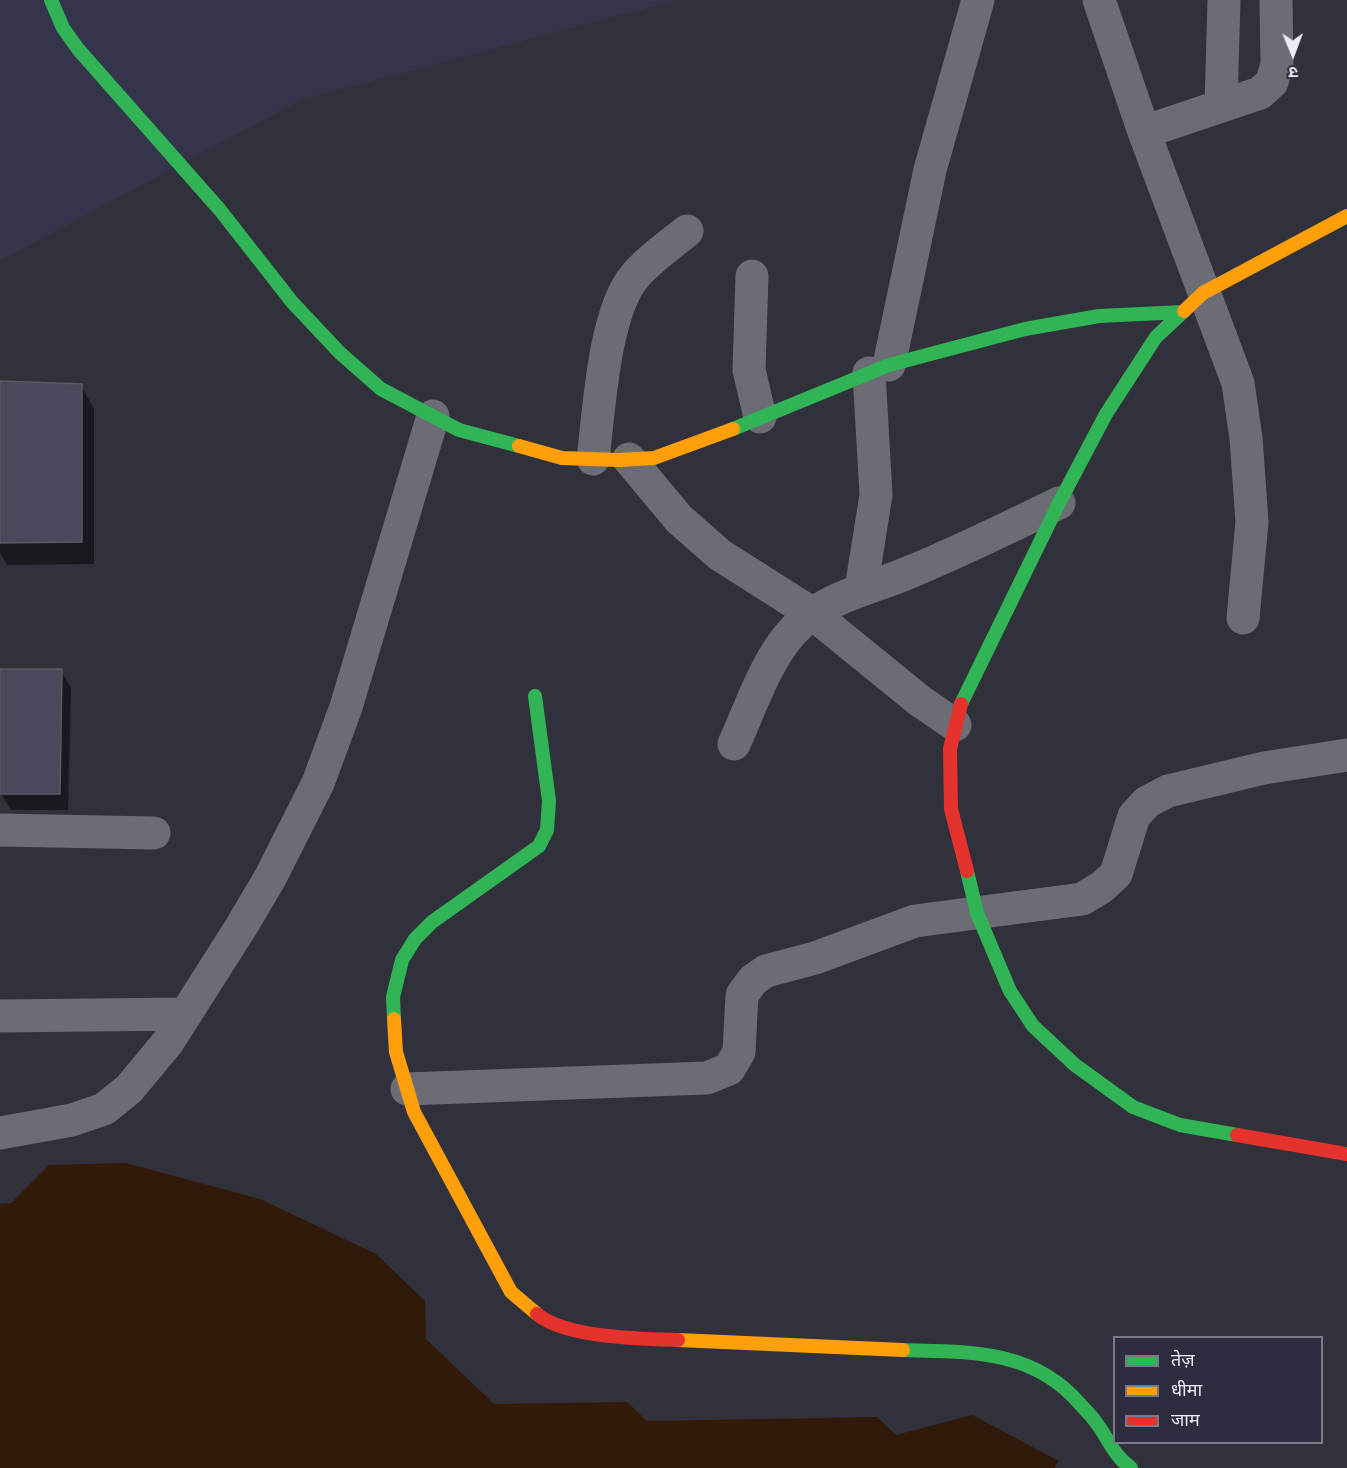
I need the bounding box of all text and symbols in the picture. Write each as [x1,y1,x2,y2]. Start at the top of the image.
north arrow [1263,24,1323,84]
text: उ [1288,63,1298,82]
legend [1113,1336,1323,1444]
text: तेज़ [1171,1349,1195,1370]
text: धीमा [1171,1379,1202,1400]
text: जाम [1171,1409,1200,1430]

